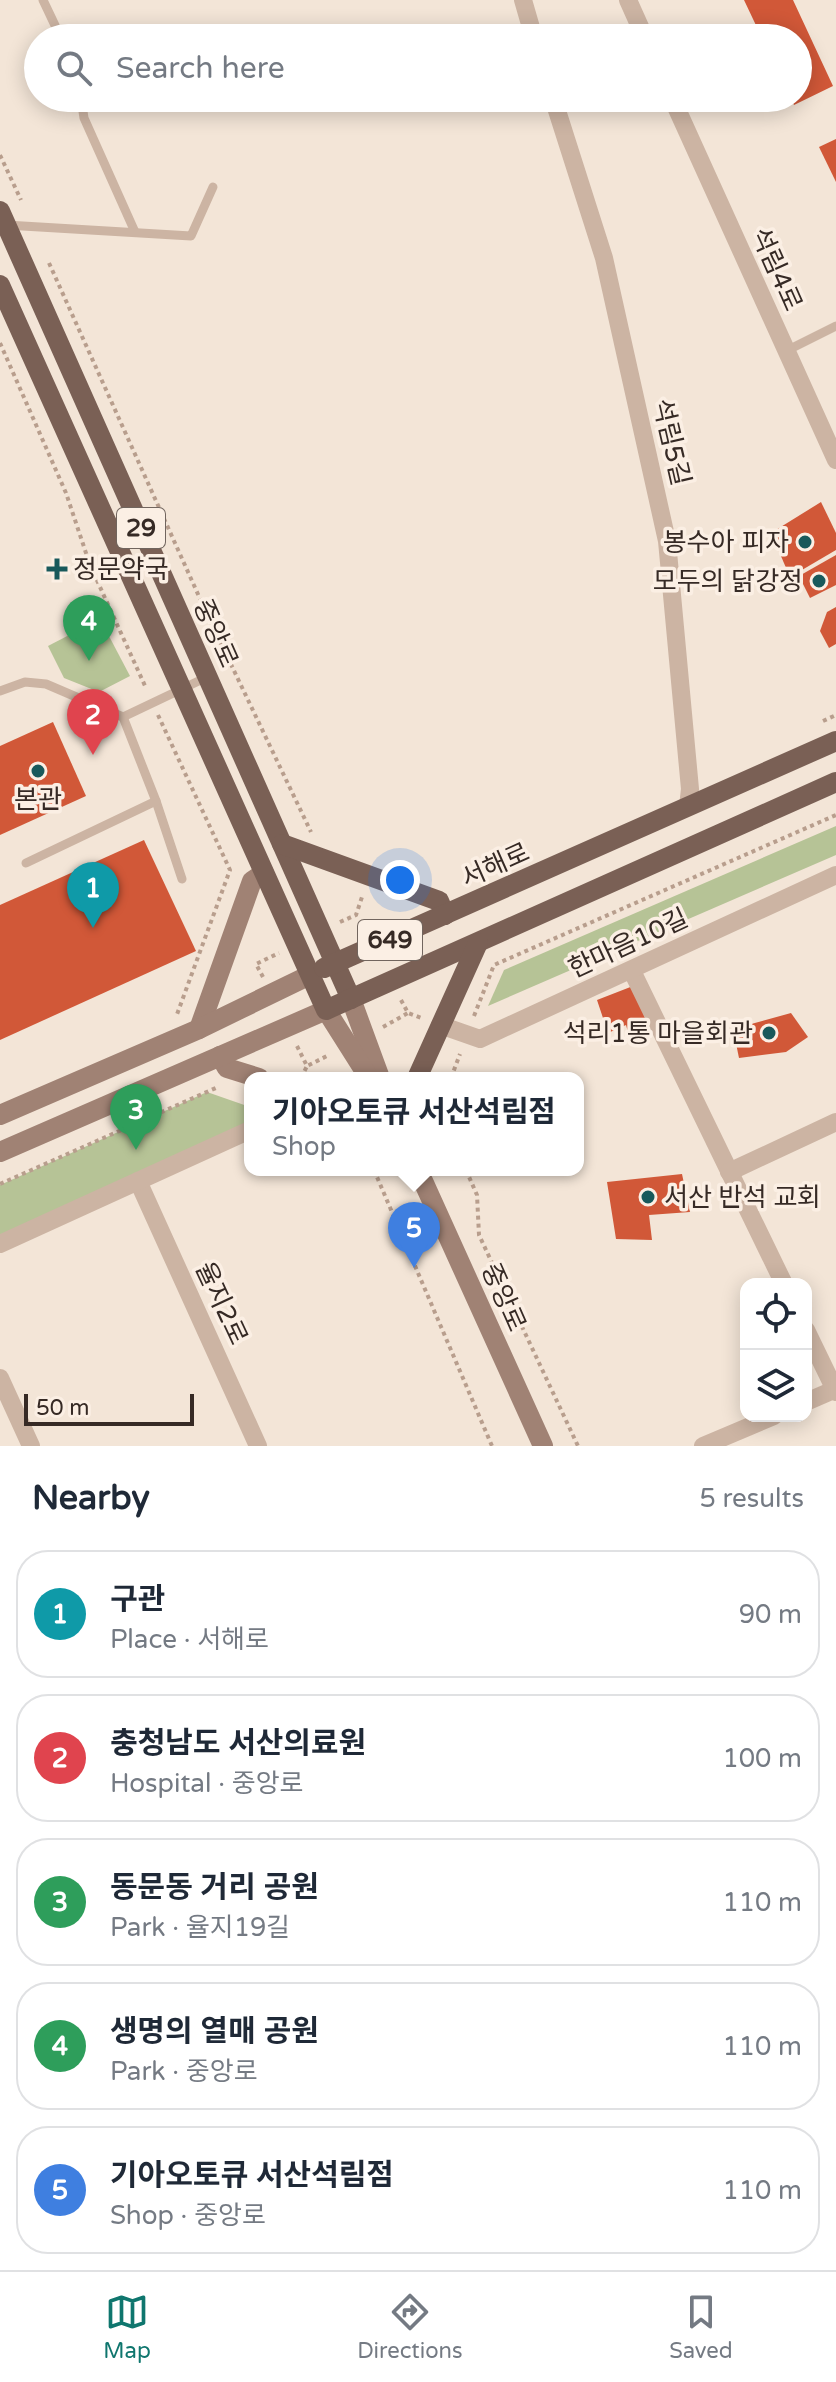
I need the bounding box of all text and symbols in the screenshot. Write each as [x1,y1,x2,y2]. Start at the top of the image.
search box [24,24,812,112]
icon: search [52,46,96,90]
text: Search here [116,50,285,87]
street label: 석림4로 [744,223,809,316]
street label: 석림5길 [647,396,697,489]
road number: 29 [117,508,165,548]
place label: 봉수아 피자 [663,527,789,558]
marker: 봉수아 피자 [796,533,814,551]
place label: 정문약국 [73,554,169,585]
marker: 정문약국 [48,560,66,578]
place label: 모두의 닭강정 [653,566,803,597]
marker: 모두의 닭강정 [810,572,828,590]
street label: 중앙로 [187,594,244,672]
pin: 4 [63,595,115,661]
pin: 2 [67,689,119,755]
marker: 본관 [29,762,47,780]
place label: 본관 [14,784,62,815]
street label: 서해로 [456,837,534,894]
your location [380,860,420,900]
pin: 1 [67,862,119,928]
street label: 한마음10길 [564,902,693,985]
road number: 649 [358,920,422,960]
place label: 석리1통 마을회관 [562,1018,753,1049]
marker: 석리1통 마을회관 [760,1024,778,1042]
popup [244,1072,584,1176]
pin: 3 [110,1084,162,1150]
text: 기아오토큐 서산석림점 [272,1094,556,1131]
text: Shop [272,1131,336,1162]
place label: 서산 반석 교회 [664,1182,821,1213]
marker: 서산 반석 교회 [639,1188,657,1206]
pin: 5 [388,1202,440,1268]
street label: 율지2로 [189,1257,254,1350]
street label: 중앙로 [475,1258,532,1336]
map controls [740,1278,812,1422]
button: locate [740,1278,812,1350]
button: layers [740,1350,812,1422]
scale bar [24,1390,194,1426]
text: 50 m [36,1395,90,1421]
text: Nearby [32,1478,150,1519]
text: 5 results [699,1483,804,1514]
text: 구관 [110,1581,165,1618]
text: 1 [52,1599,68,1630]
text: 90 m [739,1599,802,1630]
text: Place · 서해로 [110,1624,269,1655]
text: 충청남도 서산의료원 [110,1725,366,1762]
text: 2 [52,1743,68,1774]
text: 100 m [722,1743,802,1774]
text: Hospital · 중앙로 [110,1768,304,1799]
text: 동문동 거리 공원 [110,1869,319,1906]
text: 3 [52,1887,68,1918]
text: 110 m [722,1887,802,1918]
text: Park · 율지19길 [110,1912,290,1943]
text: 생명의 열매 공원 [110,2013,319,2050]
text: 4 [52,2031,68,2062]
text: 110 m [722,2031,802,2062]
text: Park · 중앙로 [110,2056,258,2087]
text: 기아오토큐 서산석림점 [110,2157,394,2194]
text: 5 [52,2175,68,2206]
text: 110 m [722,2175,802,2206]
text: Shop · 중앙로 [110,2200,266,2231]
tab: Map [103,2290,151,2364]
tab: Directions [357,2290,463,2364]
tab: Saved [669,2290,733,2364]

